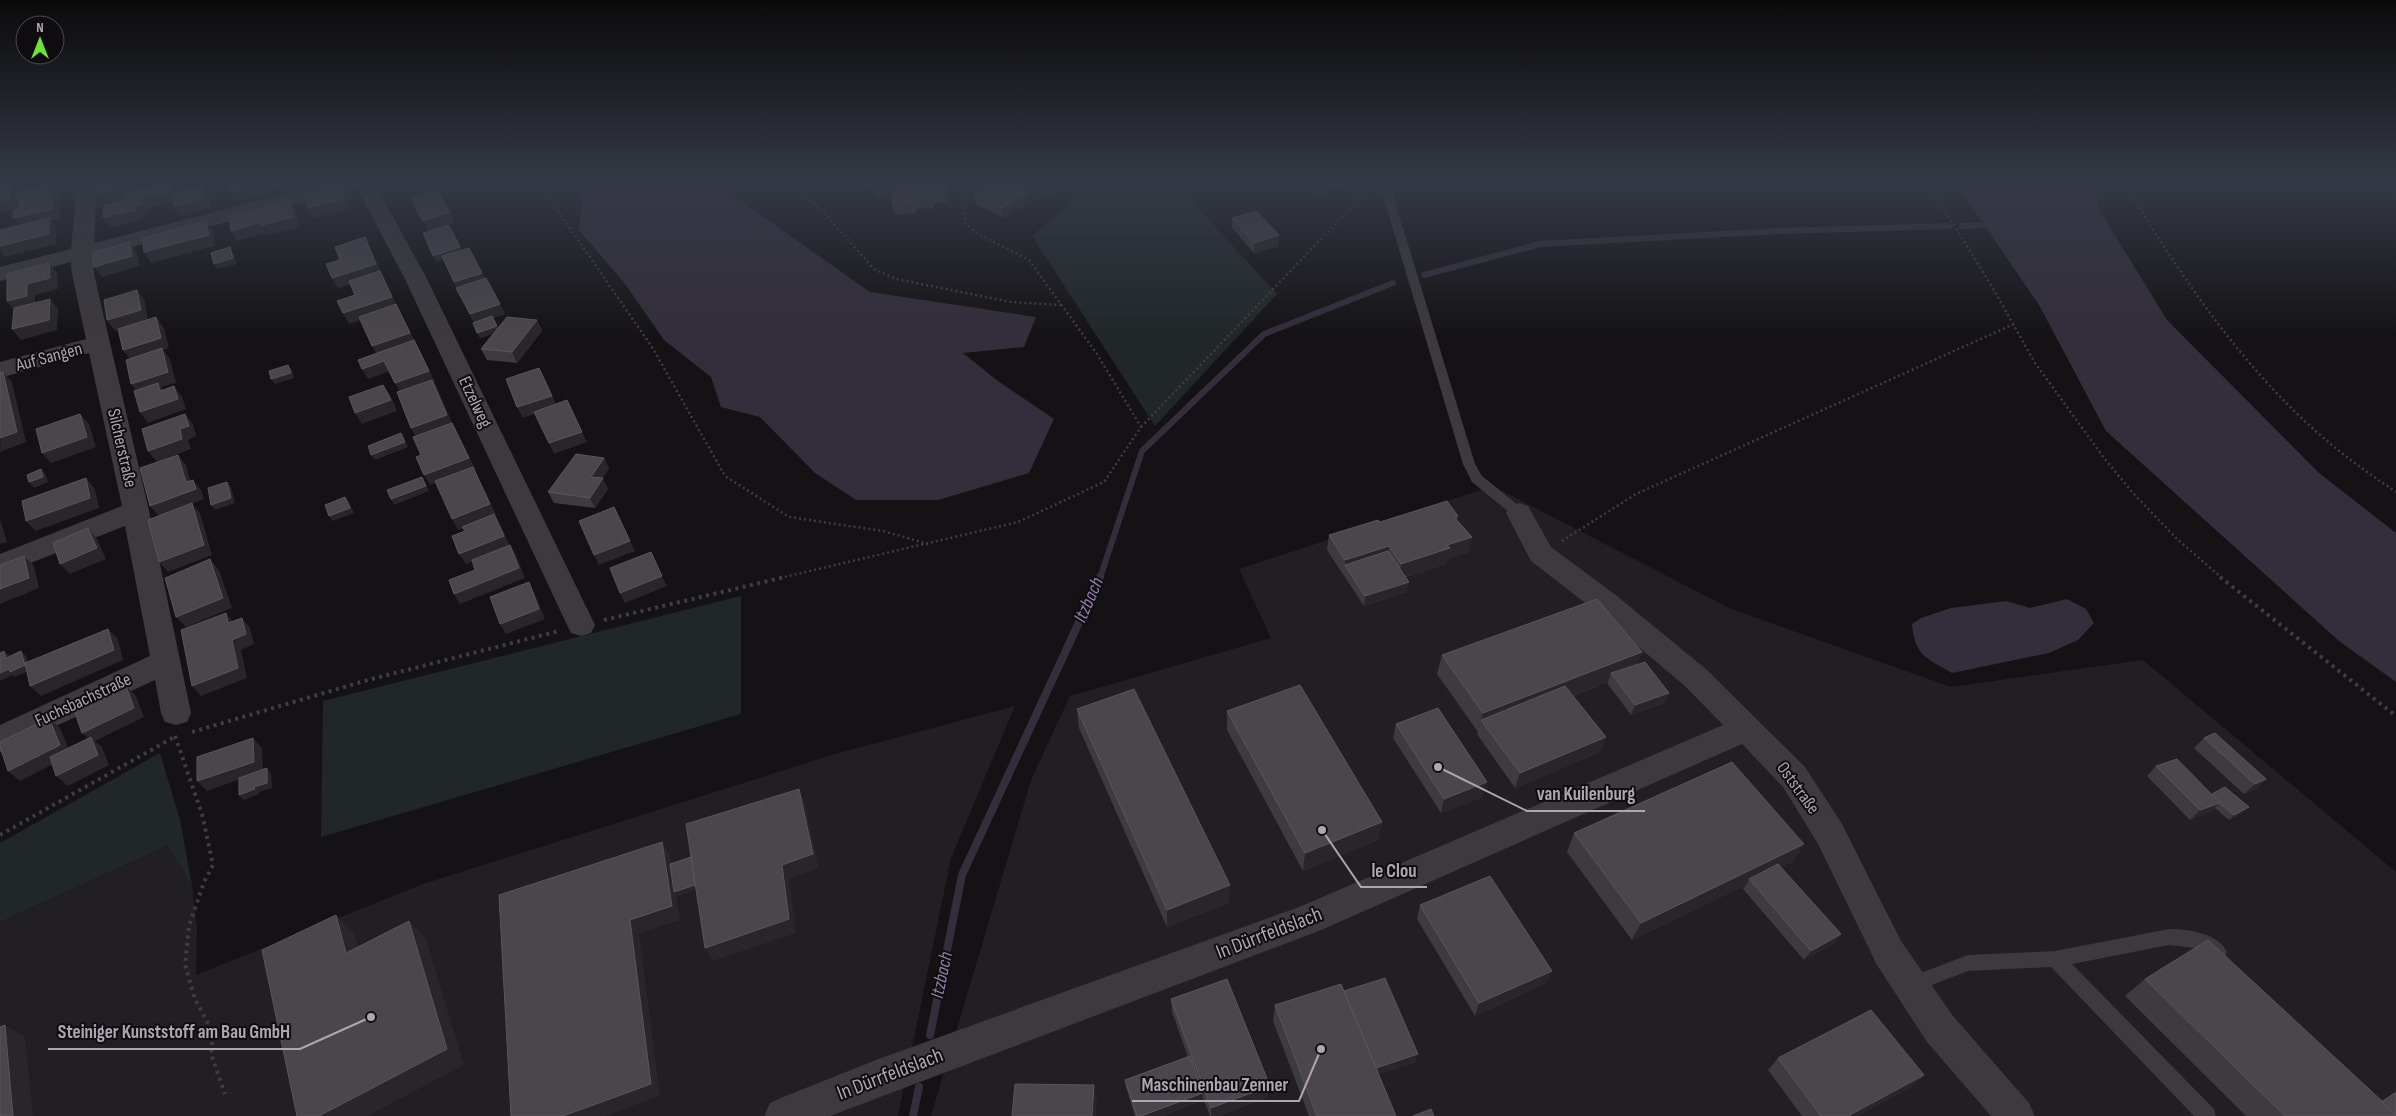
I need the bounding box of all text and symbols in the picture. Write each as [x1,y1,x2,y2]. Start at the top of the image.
north arrow [15,15,65,65]
text: N [36,19,44,36]
street label: Auf Sangen [13,338,84,376]
street label: Etzelweg [454,373,496,431]
street label: Silcherstraße [103,407,141,489]
water label: Itzbach [1069,574,1109,626]
street label: Fuchsbachstraße [32,669,134,731]
street label: Oststraße [1772,758,1824,818]
callout: van Kuilenburg [1527,777,1645,811]
text: van Kuilenburg [1537,783,1635,806]
callout: le Clou [1361,853,1427,887]
text: le Clou [1371,860,1417,883]
street label: In Dürrfeldslach [1212,901,1326,965]
water label: Itzbach [926,950,958,1000]
callout: Steiniger Kunststoff am Bau GmbH [48,1015,300,1049]
text: Steiniger Kunststoff am Bau GmbH [58,1021,290,1044]
street label: In Dürrfeldslach [833,1042,947,1106]
callout: Maschinenbau Zenner [1132,1067,1299,1101]
text: Maschinenbau Zenner [1142,1074,1289,1097]

